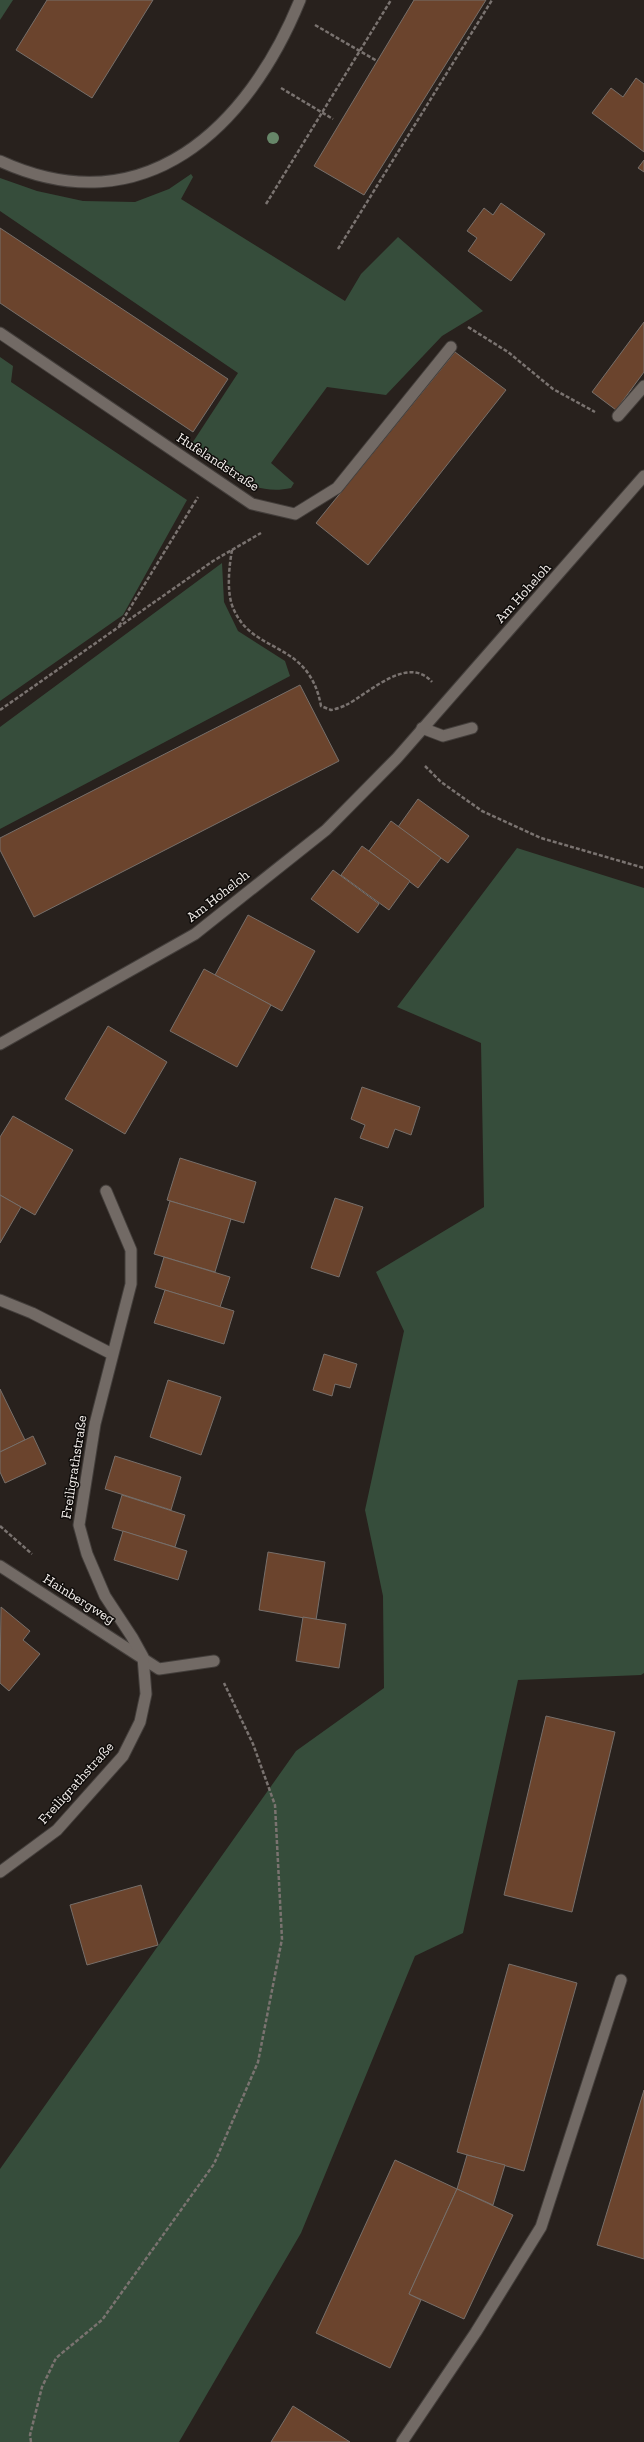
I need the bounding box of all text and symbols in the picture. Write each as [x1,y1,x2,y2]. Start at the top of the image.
street label: Hufelandstraße [174,429,263,495]
street label: Am Hoheloh [492,559,554,627]
street label: Am Hoheloh [183,866,253,926]
street label: Freiligrathstraße [57,1413,91,1520]
street label: Hainbergweg [40,1570,118,1628]
street label: Freiligrathstraße [35,1738,118,1828]

